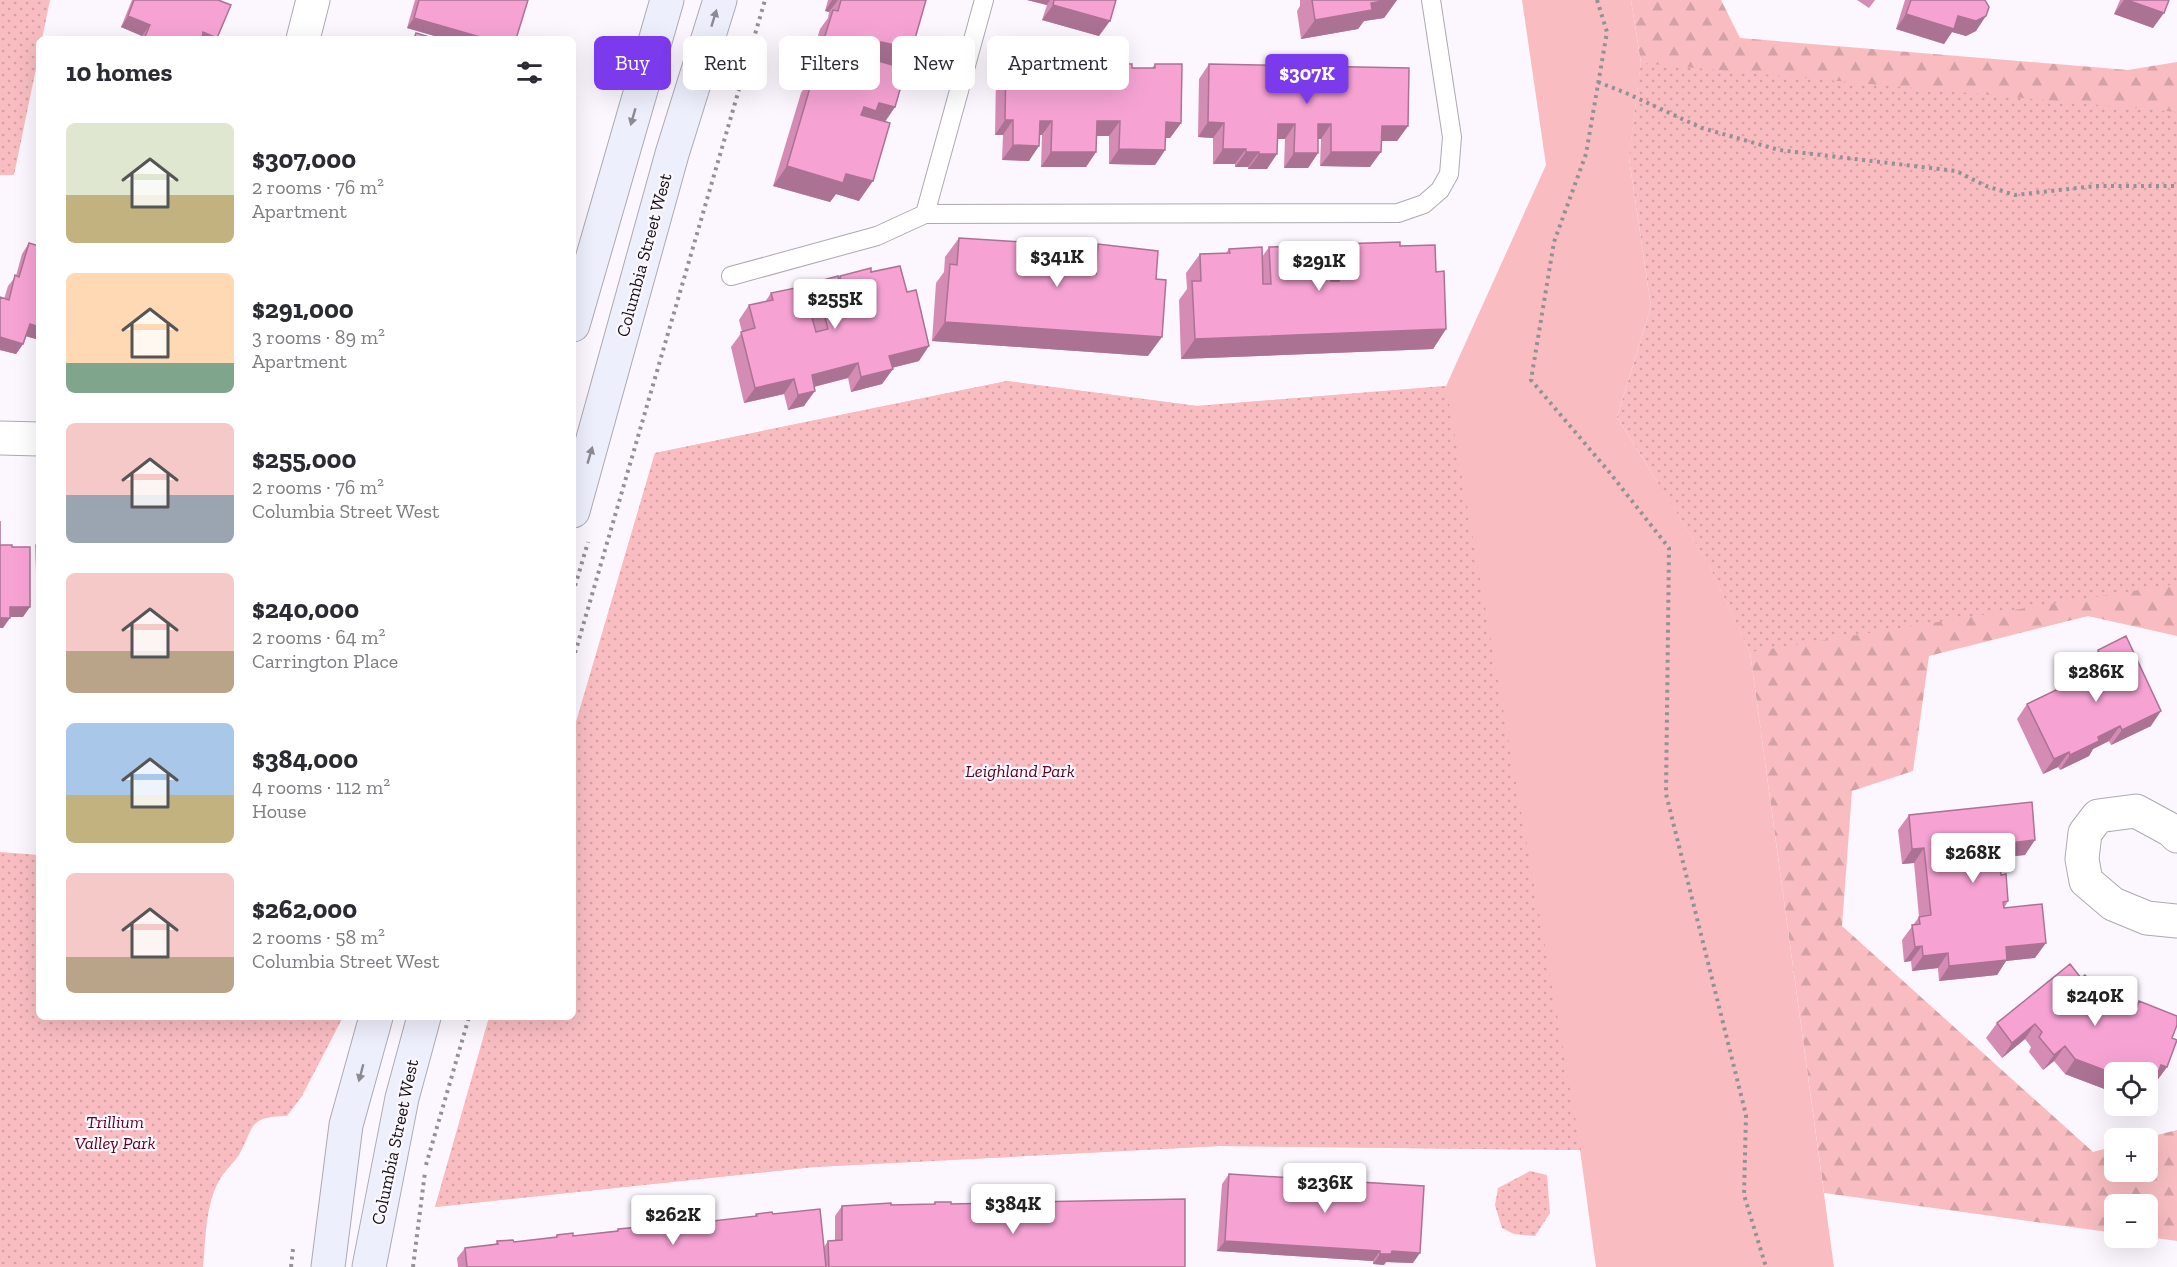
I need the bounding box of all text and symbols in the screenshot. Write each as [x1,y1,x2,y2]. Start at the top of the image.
one-way arrow [710,9,719,27]
chip: Buy [594,36,671,90]
chip: Rent [683,36,767,90]
chip: Filters [779,36,880,90]
chip: New [892,36,975,90]
chip: Apartment [987,36,1129,90]
pin: $307K [1265,54,1349,105]
text: 10 homes [66,56,172,88]
icon: filters [513,56,546,89]
text: $307K [1279,61,1335,85]
one-way arrow [628,108,637,126]
text: $307,000 [252,143,356,175]
icon: home [114,147,186,219]
street label: Columbia Street West [612,170,677,339]
text: 2 rooms · 76 m² [252,175,384,199]
text: Apartment [252,199,347,223]
pin: $341K [1015,237,1099,288]
pin: $291K [1277,241,1361,292]
text: $341K [1030,244,1084,268]
text: $291K [1293,248,1345,272]
pin: $255K [793,279,877,330]
text: $255K [808,286,862,310]
text: $291,000 [252,293,354,325]
icon: home [114,297,186,369]
text: 3 rooms · 89 m² [252,325,385,349]
text: Apartment [252,349,347,373]
text: $255,000 [252,443,357,475]
one-way arrow [585,446,595,464]
icon: home [114,447,186,519]
text: 2 rooms · 76 m² [252,475,384,499]
text: Columbia Street West [252,499,439,523]
text: $240,000 [252,593,359,625]
icon: home [114,597,186,669]
text: 2 rooms · 64 m² [252,625,385,649]
text: Carrington Place [252,649,398,673]
pin: $286K [2054,652,2138,703]
text: $286K [2068,659,2124,683]
text: $384,000 [252,743,358,775]
icon: home [114,747,186,819]
park label: Leighland Park [965,760,1075,782]
text: 4 rooms · 112 m² [252,775,390,799]
text: House [252,799,306,823]
pin: $268K [1931,833,2015,884]
text: $268K [1945,840,2001,864]
text: $262,000 [252,893,357,925]
icon: home [114,897,186,969]
text: 2 rooms · 58 m² [252,925,385,949]
text: Columbia Street West [252,949,439,973]
pin: $240K [2053,976,2137,1027]
text: $240K [2067,983,2123,1007]
street label: Columbia Street West [367,1057,423,1227]
map controls [2104,1062,2158,1248]
button: locate [2104,1062,2158,1116]
one-way arrow [355,1064,365,1083]
park label: Trillium Valley Park [74,1111,156,1154]
button: + [2104,1128,2158,1182]
pin: $236K [1283,1163,1367,1214]
text: $236K [1297,1170,1353,1194]
pin: $384K [971,1184,1055,1235]
text: $384K [985,1191,1041,1215]
button: − [2104,1194,2158,1248]
pin: $262K [631,1195,715,1246]
text: $262K [645,1202,701,1226]

